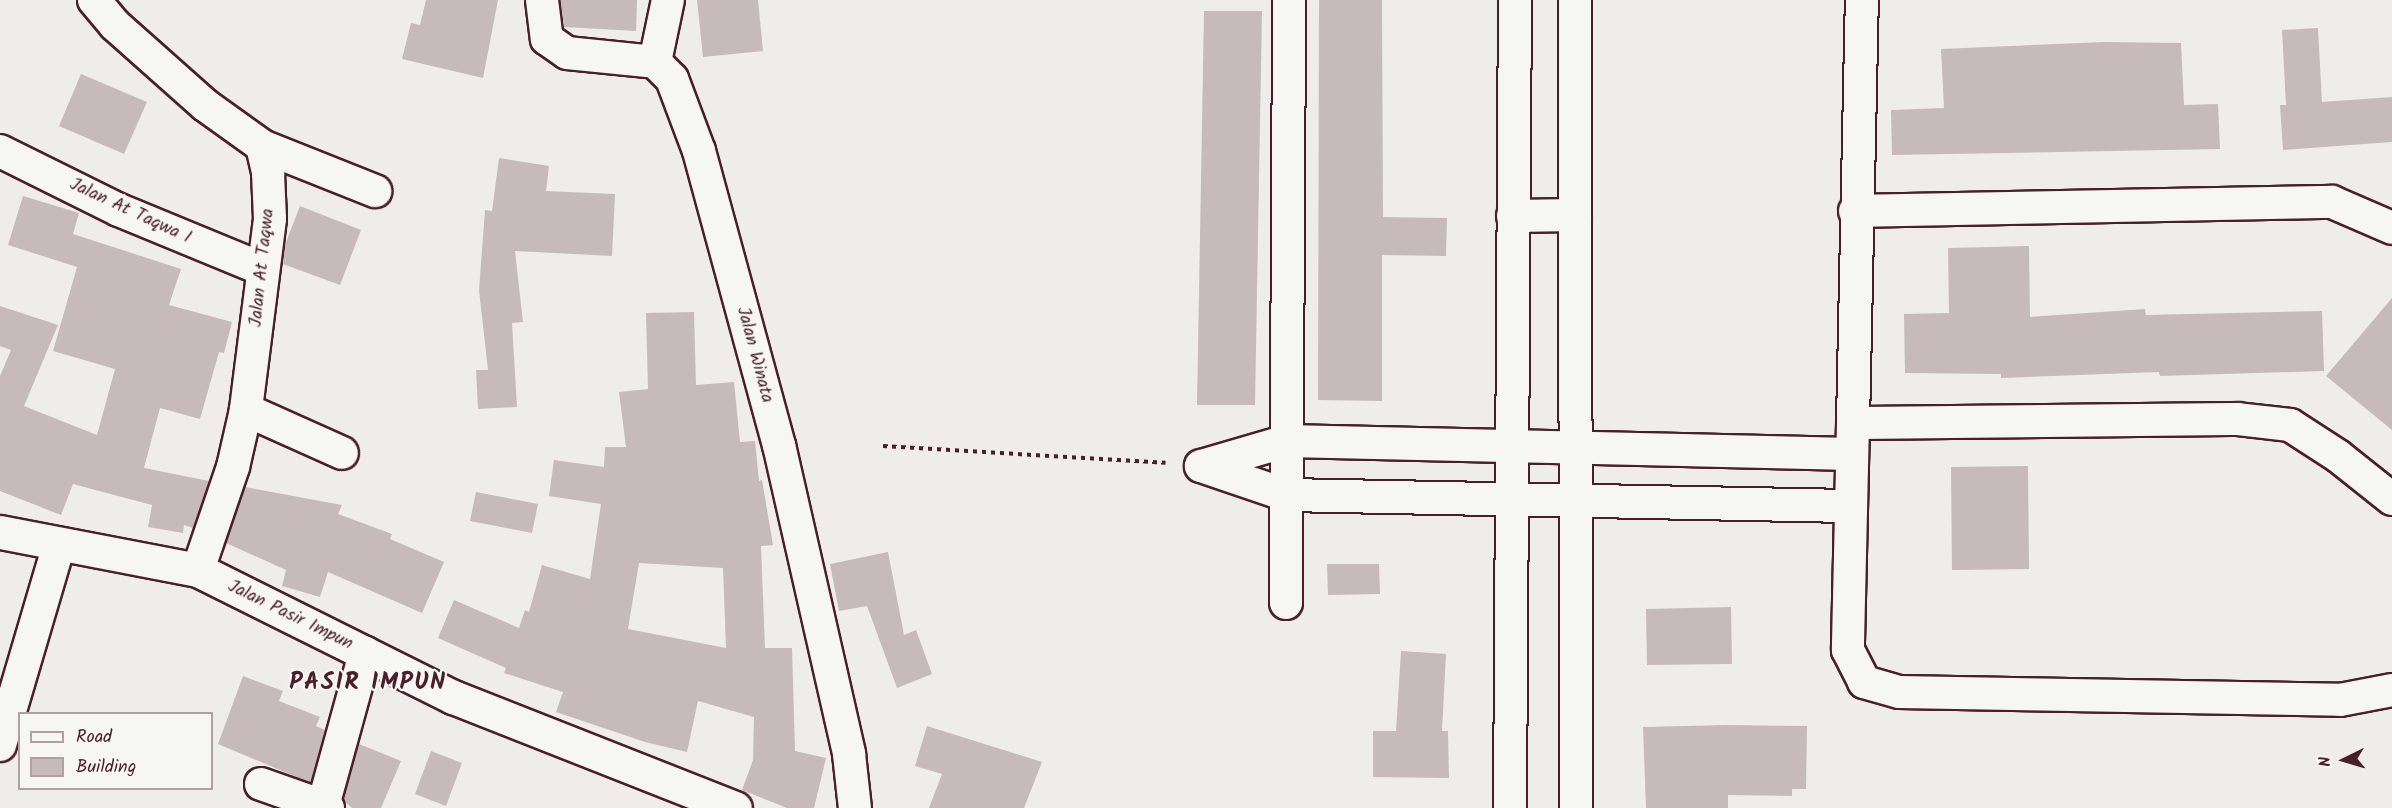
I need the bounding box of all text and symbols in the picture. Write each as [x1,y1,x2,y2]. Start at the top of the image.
street label: Jalan At Taqwa I [66,174,194,250]
street label: Jalan At Taqwa [246,208,280,328]
street label: Jalan Winata [731,305,777,405]
street label: Jalan Pasir Impun [224,576,356,656]
district label: PASIR IMPUN [289,669,447,697]
legend [18,712,213,790]
text: Road [76,723,112,752]
north arrow [2314,730,2374,790]
text: Building [76,753,136,782]
text: N [2313,755,2338,768]

